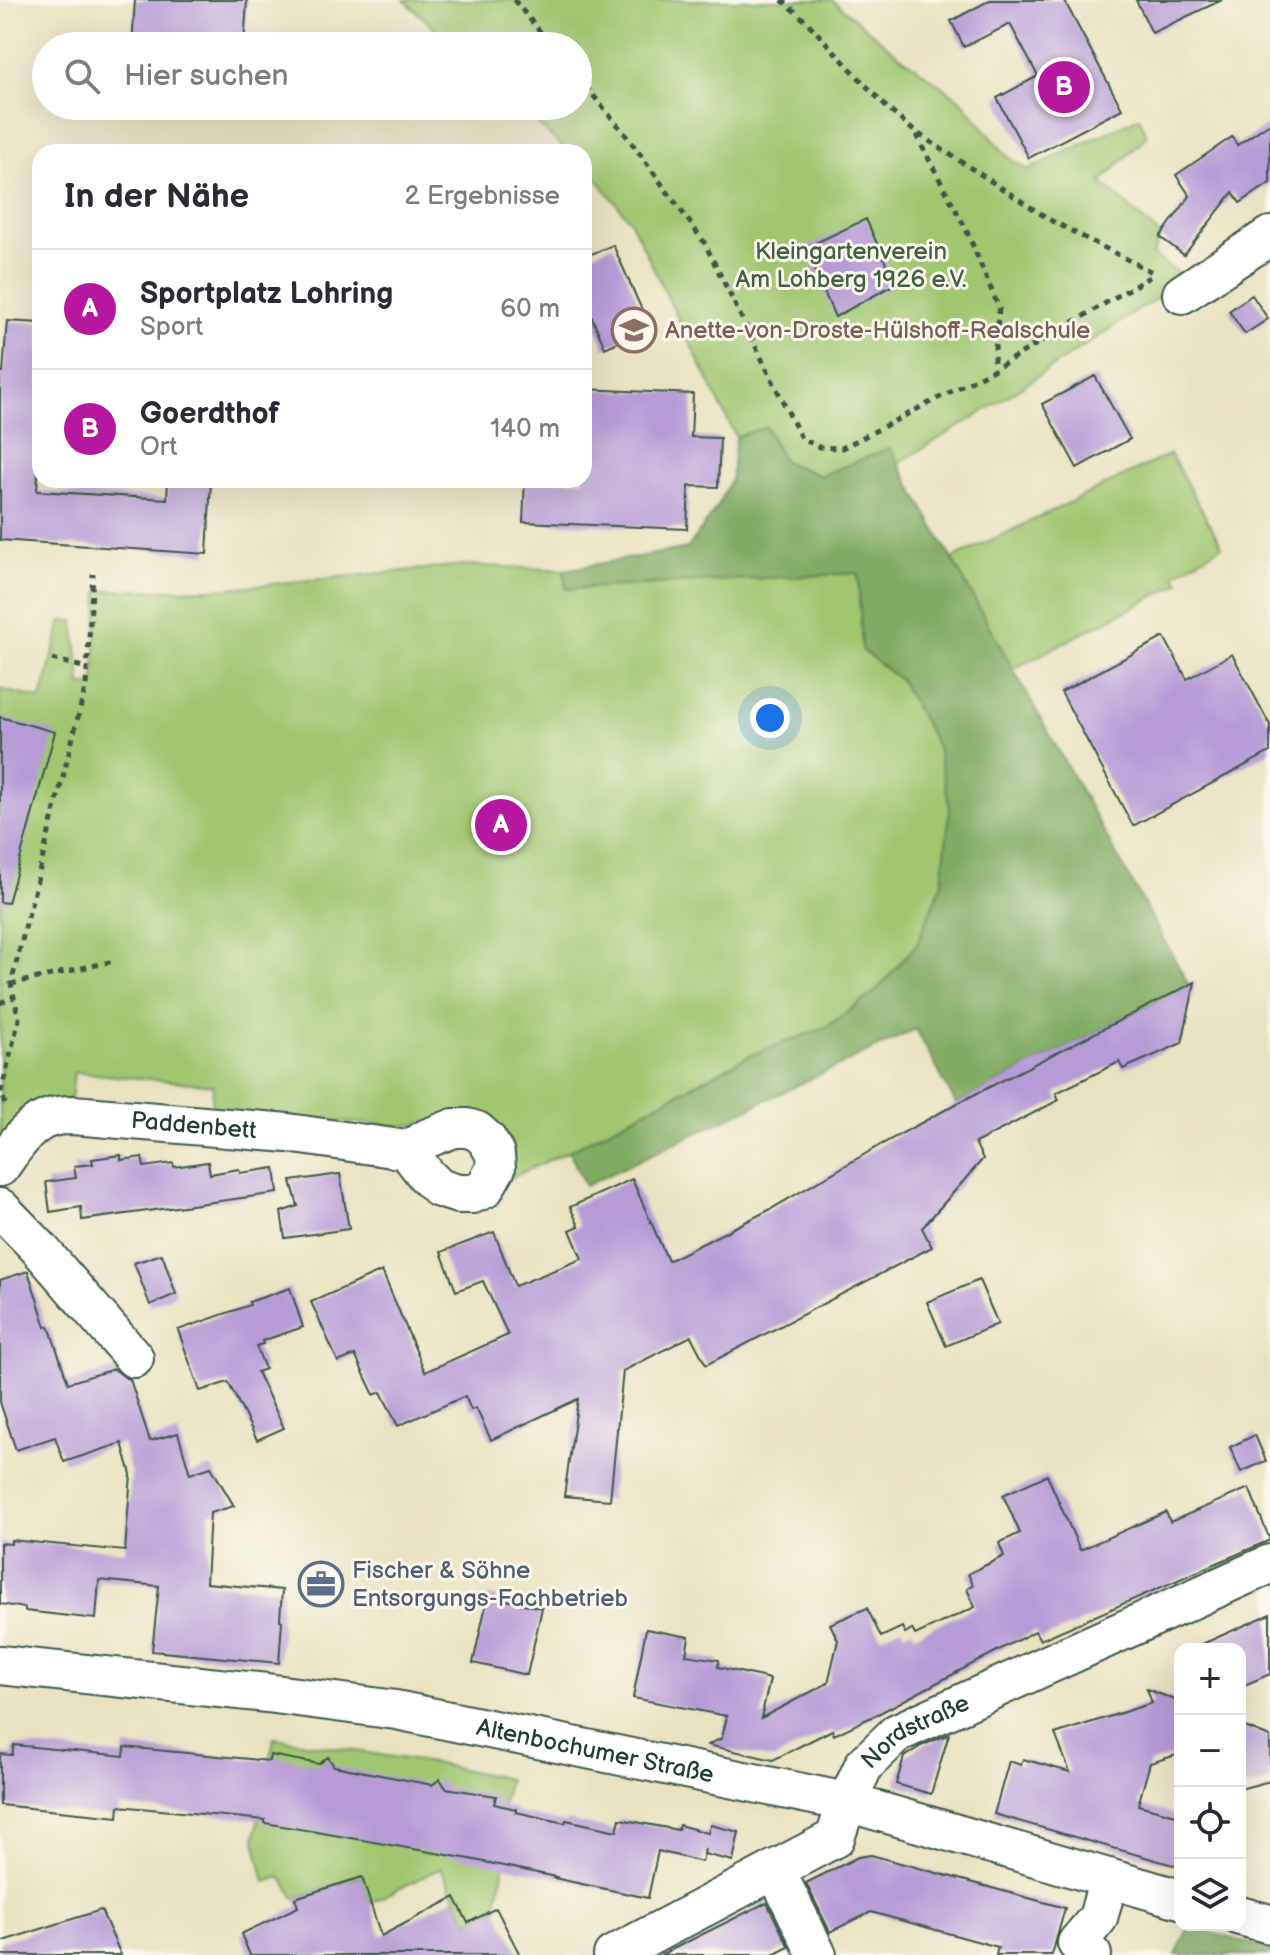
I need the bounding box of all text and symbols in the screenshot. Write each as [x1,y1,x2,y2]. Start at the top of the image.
search box [32,32,592,120]
icon: search [60,54,104,98]
pin: B [1038,57,1090,117]
text: Hier suchen [124,58,289,94]
text: In der Nähe [64,176,249,217]
text: 2 Ergebnisse [405,181,560,212]
park label: Kleingartenverein Am Lohberg 1926 e.V. [736,237,966,294]
text: Sportplatz Lohring [140,276,393,312]
text: A [82,294,98,325]
text: 60 m [500,294,560,325]
school or university icon: Anette-von-Droste-Hülshoff-Realschule [610,306,658,354]
text: Sport [140,312,203,343]
place label: Anette-von-Droste-Hülshoff-Realschule [665,316,1090,345]
text: Goerdthof [140,396,280,432]
text: B [81,414,99,445]
text: 140 m [490,414,560,445]
text: Ort [140,432,177,463]
your location [750,698,790,738]
pin: A [475,795,527,855]
street label: Paddenbett [130,1106,258,1145]
place label: Fischer & Söhne Entsorgungs-Fachbetrieb [352,1556,628,1613]
office icon: Fischer & Söhne Entsorgungs-Fachbetrieb [297,1560,345,1608]
map controls [1174,1643,1246,1931]
button: + [1174,1643,1246,1715]
street label: Nordstraße [855,1688,974,1775]
street label: Altenbochumer Straße [474,1713,716,1789]
button: − [1174,1715,1246,1787]
button: locate [1174,1787,1246,1859]
button: layers [1174,1859,1246,1931]

